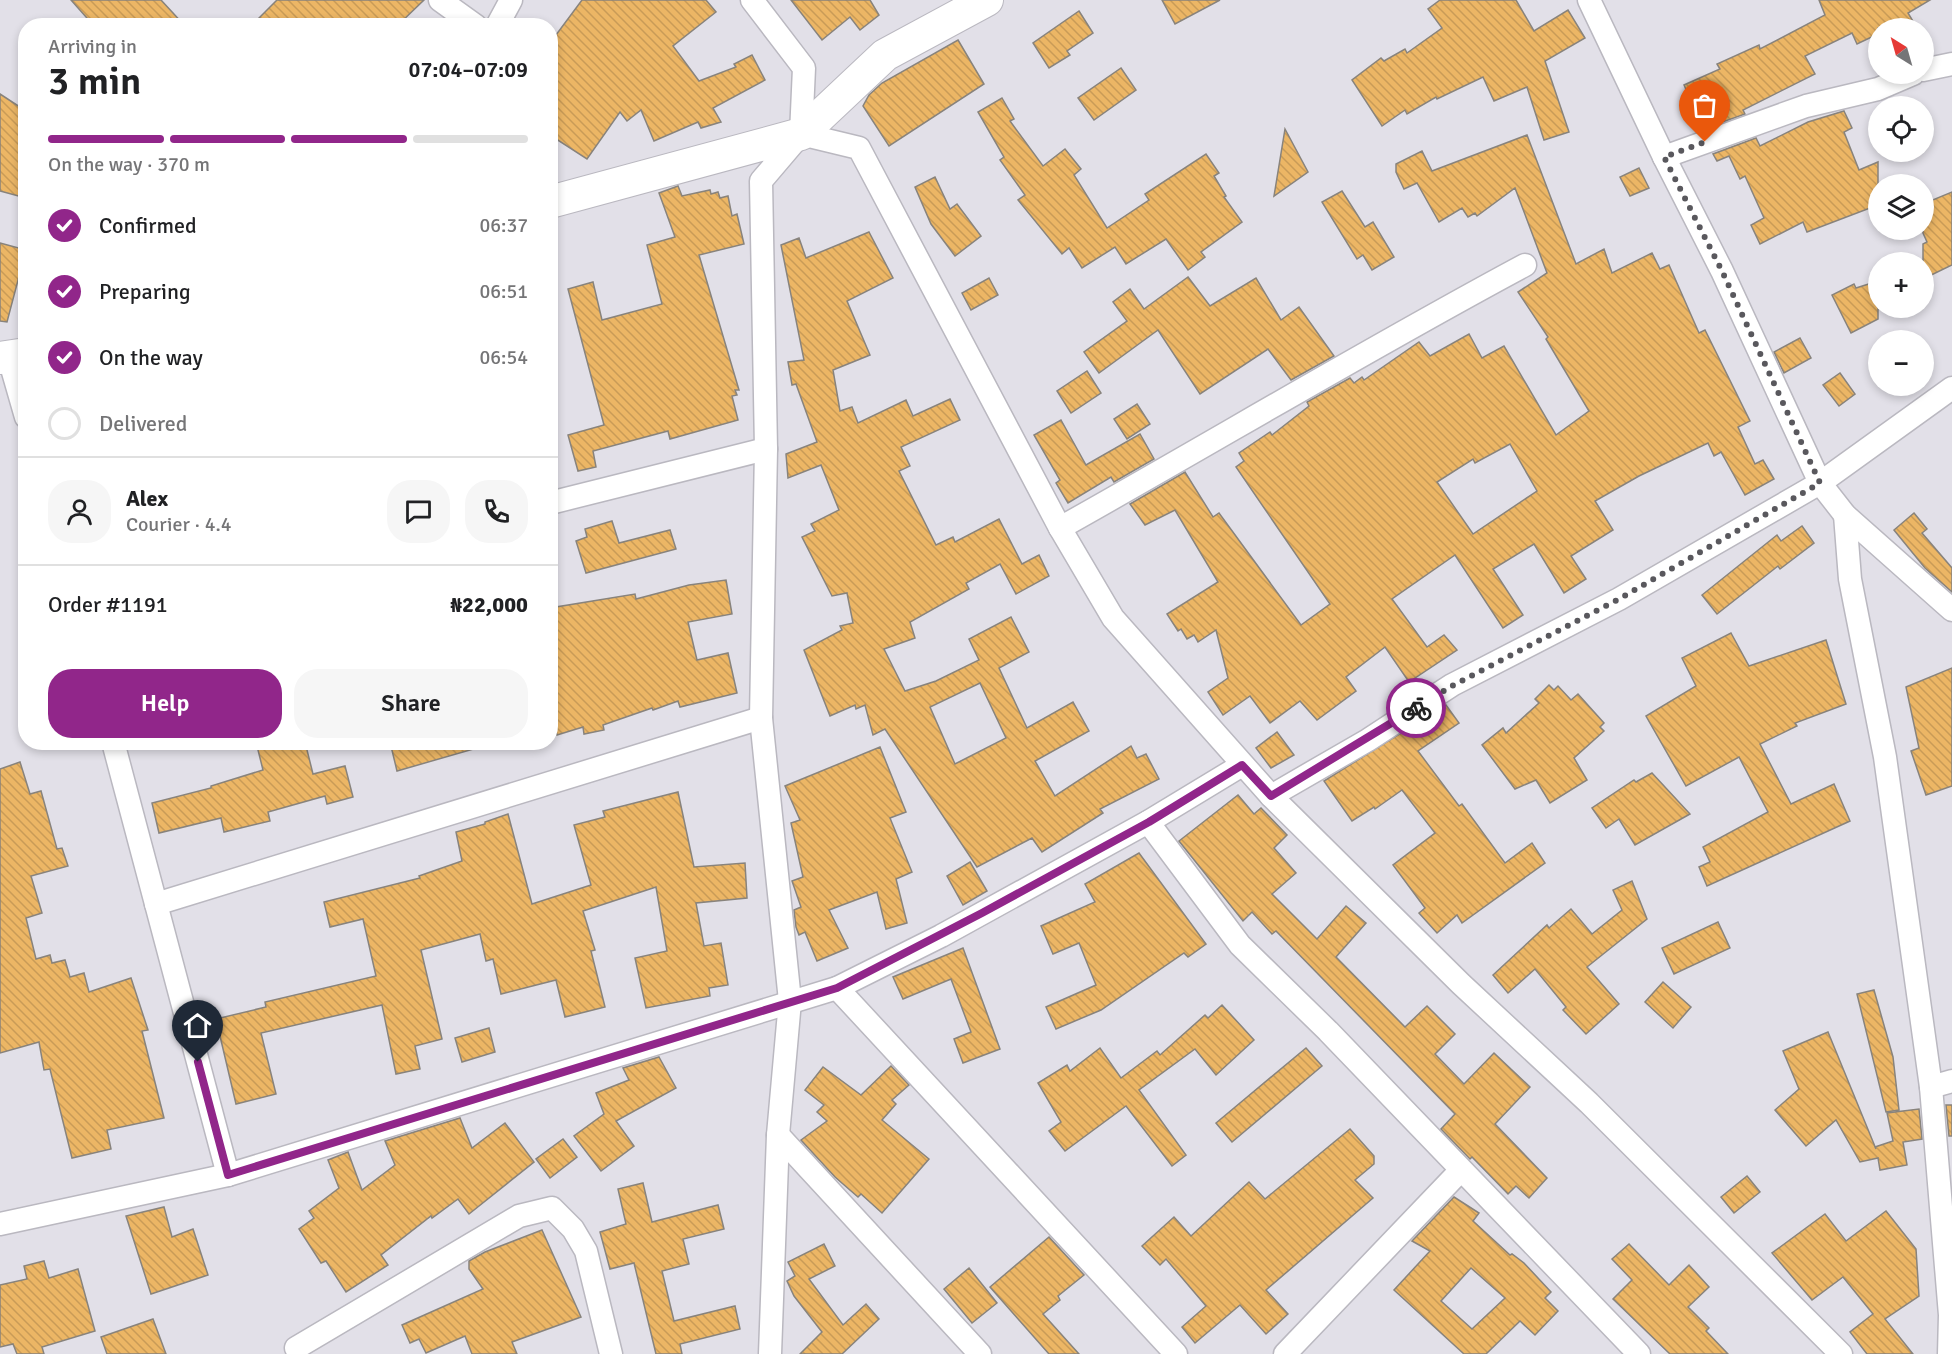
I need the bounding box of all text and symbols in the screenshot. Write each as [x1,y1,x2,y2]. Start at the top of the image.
north arrow [1868,18,1934,84]
map controls [1868,18,1934,396]
text: Arriving in [48,34,137,59]
text: 07:04–07:09 [409,56,528,83]
text: 3 min [48,57,141,105]
pin [1679,80,1730,142]
icon: bag [1688,89,1721,122]
button: locate [1868,96,1934,162]
text: On the way · 370 m [48,152,210,177]
button: layers [1868,174,1934,240]
icon: check [48,209,81,242]
text: Confirmed [99,212,197,239]
text: 06:37 [479,213,528,238]
button: + [1868,252,1934,318]
icon: check [48,275,81,308]
text: Preparing [99,278,191,305]
text: 06:51 [479,279,528,304]
button: − [1868,330,1934,396]
icon: check [48,341,81,374]
text: On the way [99,344,203,371]
text: 06:54 [479,345,528,370]
text: Delivered [99,410,187,437]
button: person [48,480,111,543]
button: chat [387,480,450,543]
button: phone [465,480,528,543]
text: Alex [126,485,168,512]
text: Courier · 4.4 [126,512,232,537]
text: Order #1191 [48,591,168,618]
text: ₦22,000 [450,591,528,618]
button: Help [48,669,282,738]
button: Share [294,669,528,738]
courier [1386,678,1446,738]
icon: bike [1400,692,1433,725]
pin [172,1000,223,1062]
icon: home [181,1009,214,1042]

